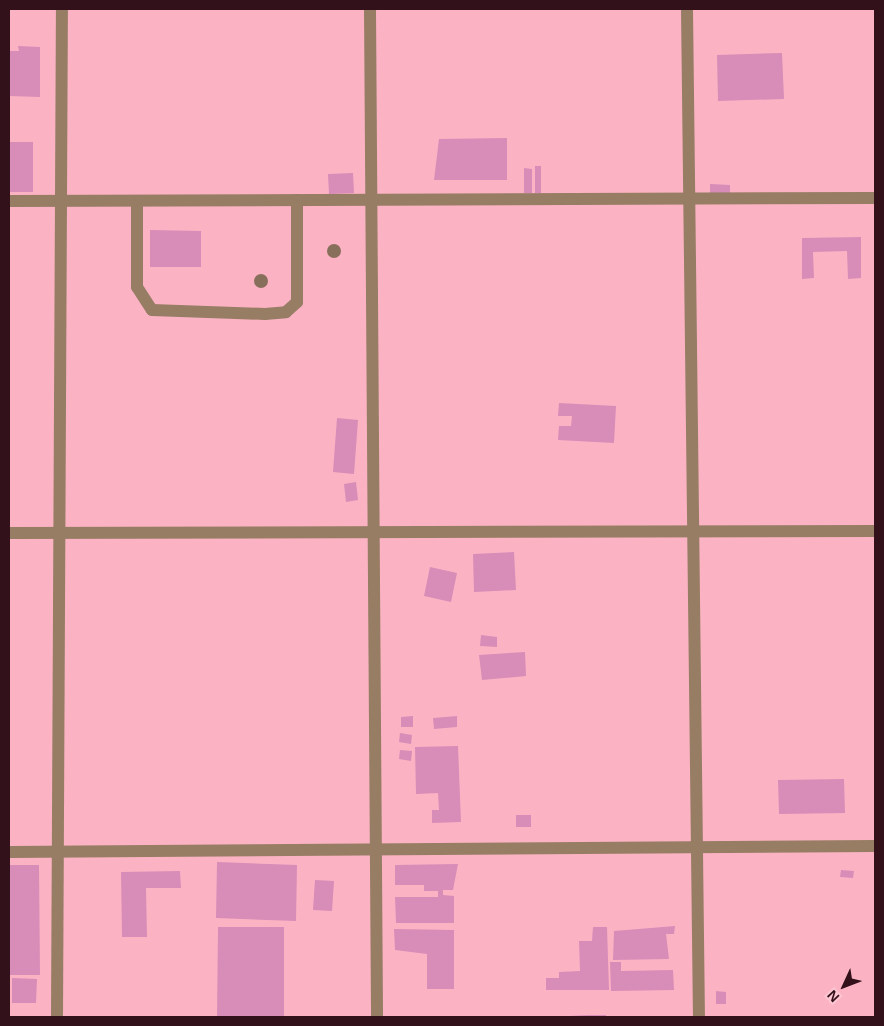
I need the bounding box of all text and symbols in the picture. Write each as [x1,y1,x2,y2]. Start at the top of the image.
north arrow [819,961,869,1011]
text: N [824,987,842,1005]

